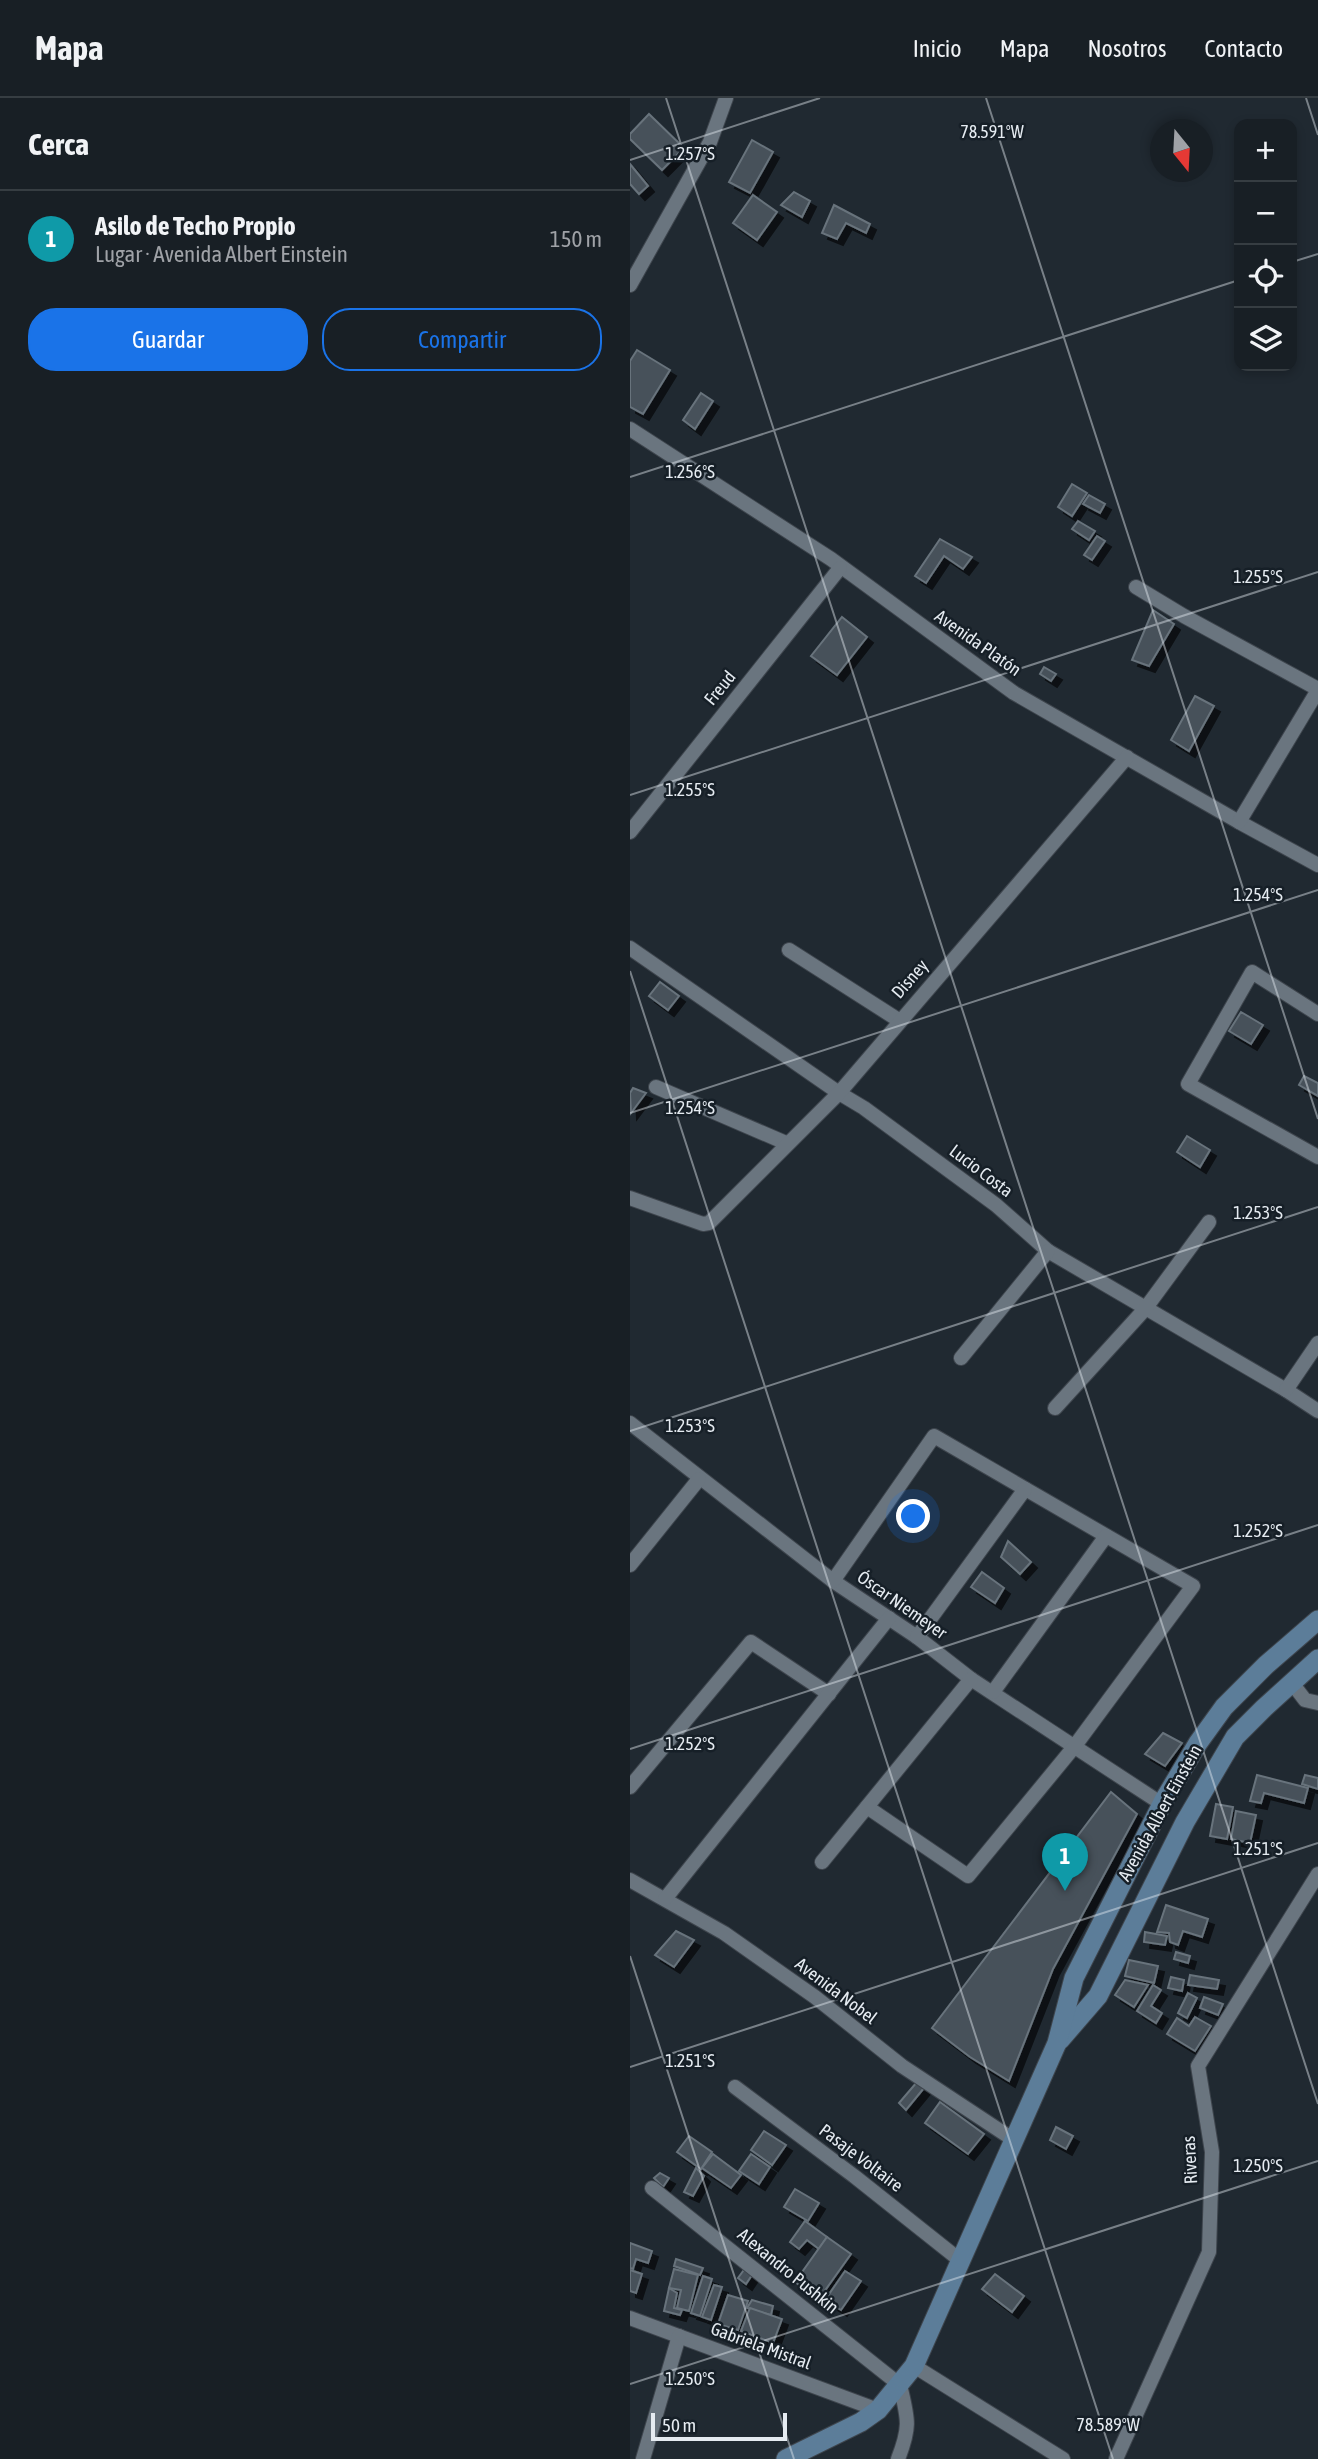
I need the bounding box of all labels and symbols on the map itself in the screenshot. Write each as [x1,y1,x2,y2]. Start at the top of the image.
north arrow [1150,119,1213,182]
text: 78.591°W [960,121,1024,142]
text: 1.257°S [665,143,715,164]
text: 1.256°S [665,461,715,482]
text: 1.255°S [1233,566,1283,587]
street label: Avenida Platón [931,605,1026,680]
street label: Freud [700,666,740,709]
text: 1.255°S [665,779,715,800]
text: 1.254°S [1233,884,1283,905]
street label: Disney [887,955,932,1002]
text: 1.254°S [665,1097,715,1118]
street label: Lucio Costa [945,1140,1017,1201]
text: 1.253°S [1233,1202,1283,1223]
text: 1.253°S [665,1415,715,1436]
your location [896,1499,930,1533]
text: 1.252°S [1233,1520,1283,1541]
street label: Óscar Niemeyer [854,1566,952,1643]
text: 1.252°S [665,1733,715,1754]
street label: Avenida Albert Einstein [1113,1741,1206,1885]
pin: 1 [1042,1833,1088,1891]
text: 1.251°S [1233,1838,1283,1859]
street label: Avenida Nobel [791,1953,882,2028]
text: 1.251°S [665,2050,715,2071]
street label: Pasaje Voltaire [815,2119,907,2196]
street label: Riveras [1178,2135,1201,2185]
text: 1.250°S [1233,2155,1283,2176]
street label: Alexandro Pushkin [734,2224,843,2318]
street label: Gabriela Mistral [708,2318,815,2374]
text: 1.250°S [665,2368,715,2389]
scale bar [651,2410,788,2442]
text: 78.589°W [1076,2414,1140,2435]

